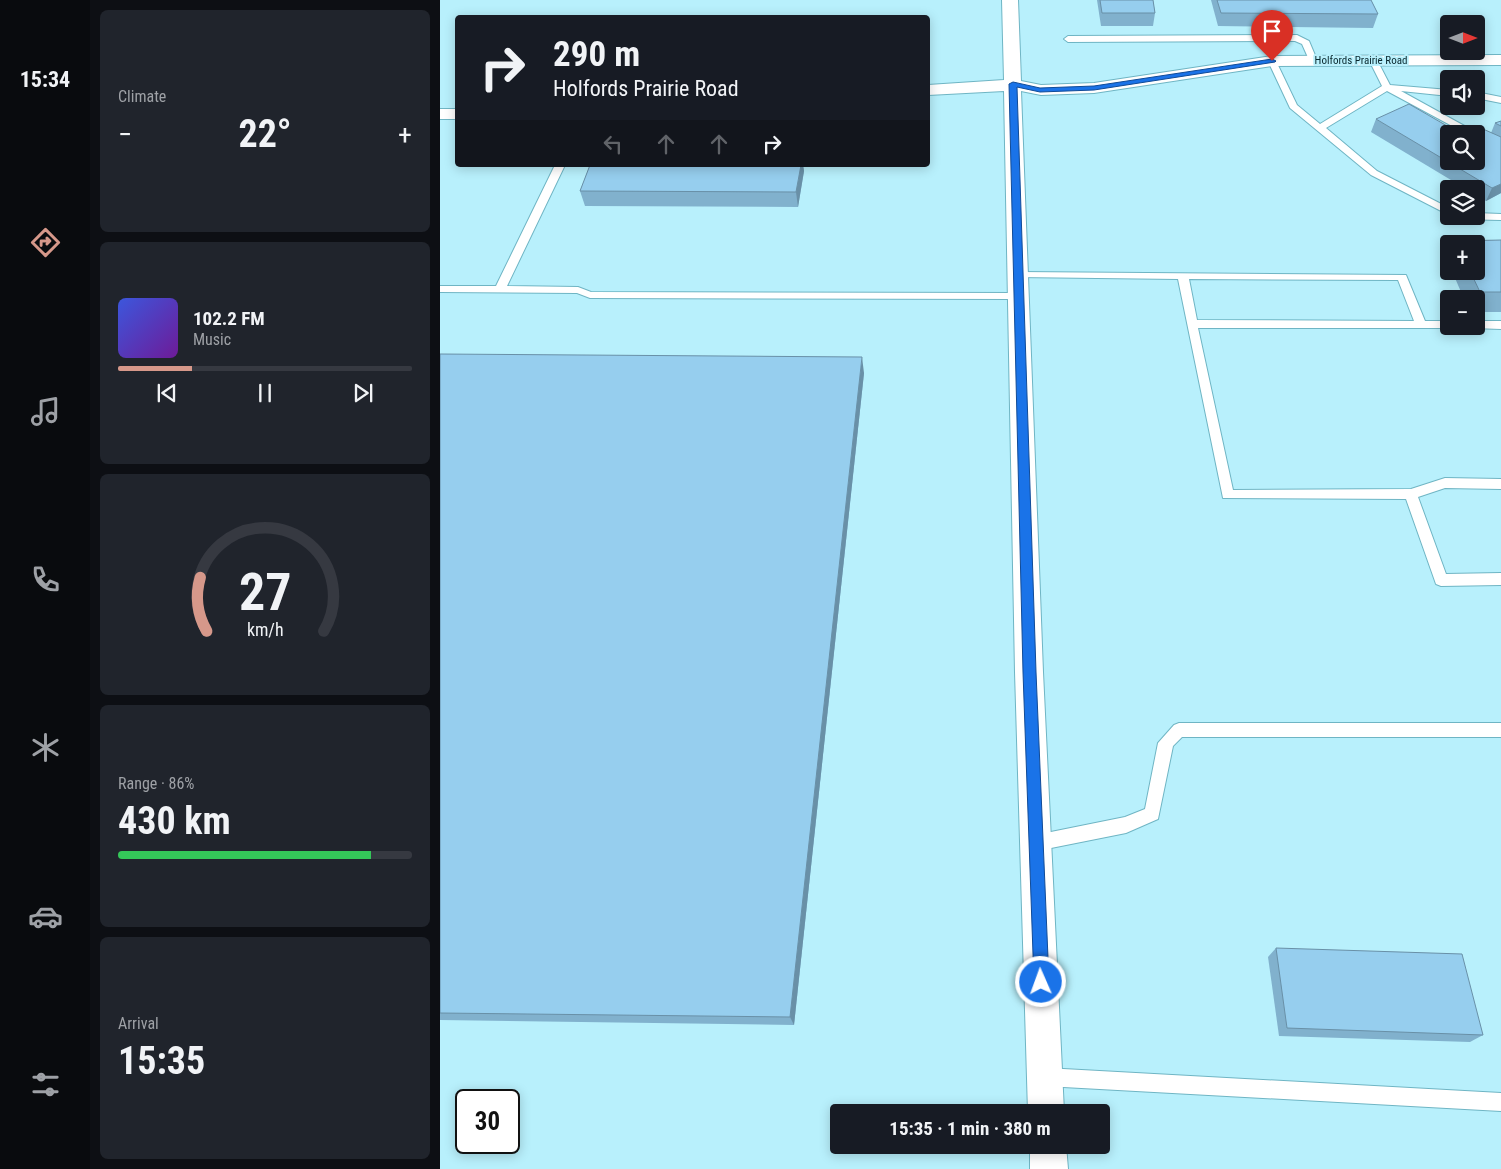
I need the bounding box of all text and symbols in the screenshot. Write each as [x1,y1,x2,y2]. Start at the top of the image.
pin [1251,10,1293,61]
north arrow [1440,15,1485,60]
map controls [1440,15,1485,335]
icon: arrive [1258,17,1286,45]
text: 290 m [553,34,640,75]
icon: right [470,35,535,100]
street label: Holfords Prairie Road [1315,54,1407,67]
text: 15:34 [20,67,70,92]
button: sound [1440,70,1485,115]
text: Holfords Prairie Road [553,76,739,101]
text: Climate [118,87,166,106]
text: 22° [238,112,292,156]
text: − [118,118,132,151]
text: + [398,118,412,151]
button: search [1440,125,1485,170]
icon: left [599,130,627,158]
icon: ahead [652,130,680,158]
icon: ahead [705,130,733,158]
icon: right [758,130,786,158]
button: layers [1440,180,1485,225]
icon: directions [28,225,63,260]
button: + [1440,235,1485,280]
button: − [1440,290,1485,335]
text: 102.2 FM [193,307,265,330]
text: Music [193,330,231,349]
icon: previous [153,379,181,407]
icon: pause [251,379,279,407]
icon: next [349,379,377,407]
icon: music [28,394,63,429]
icon: phone [28,562,63,597]
text: 27 [239,562,291,623]
text: km/h [247,619,283,640]
icon: climate [28,730,63,765]
text: Range · 86% [118,774,194,793]
text: 430 km [118,799,231,843]
icon: car [28,899,63,934]
position arrow [1014,955,1066,1007]
text: Arrival [118,1014,159,1033]
text: 15:35 [118,1039,205,1083]
icon: filters [28,1067,63,1102]
speed limit sign: 30 [455,1089,520,1154]
text: 15:35 · 1 min · 380 m [889,1117,1051,1140]

